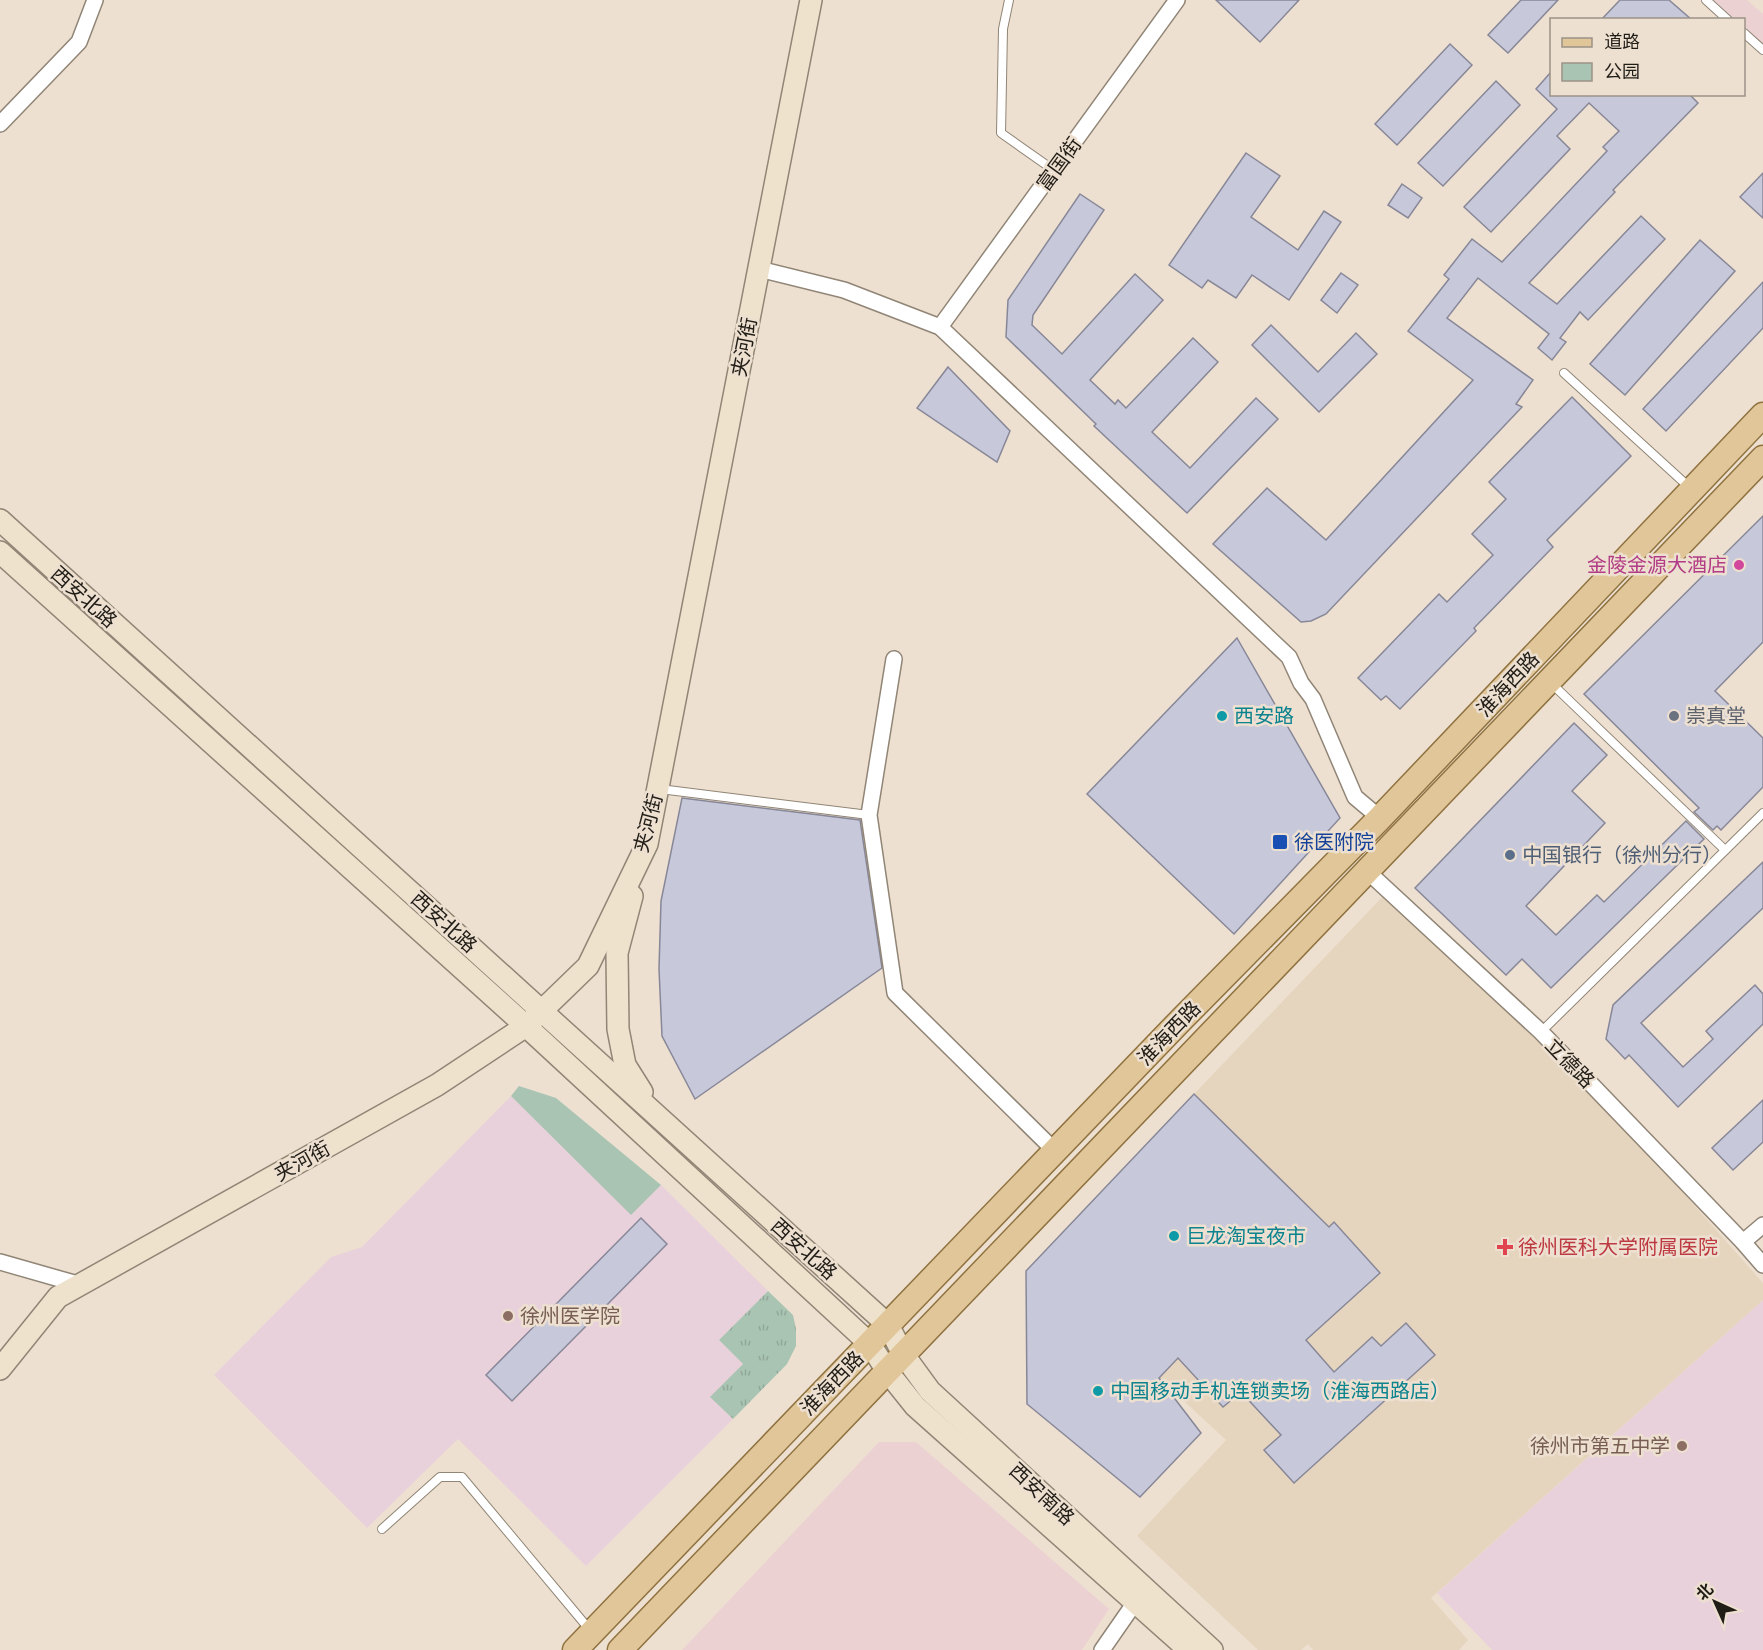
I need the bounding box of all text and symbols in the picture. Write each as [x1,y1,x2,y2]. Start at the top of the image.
legend [1550,18,1745,96]
text: 道路 [1604,31,1640,53]
text: 公园 [1604,61,1640,83]
street label: 富国街 [1032,133,1086,195]
street label: 夹河街 [726,315,762,379]
place label: 金陵金源大酒店 [1587,553,1727,577]
marker: 金陵金源大酒店 [1732,558,1746,572]
street label: 西安北路 [46,561,122,633]
street label: 淮海西路 [1472,647,1544,721]
place label: 西安路 [1234,704,1294,728]
place label: 崇真堂 [1686,704,1746,728]
marker: 西安路 [1215,709,1229,723]
marker: 崇真堂 [1667,709,1681,723]
street label: 夹河街 [629,791,667,855]
place label: 徐医附院 [1294,830,1374,854]
marker: 徐医附院 [1271,833,1289,851]
place label: 中国银行（徐州分行） [1522,843,1722,867]
marker: 中国银行（徐州分行） [1503,848,1517,862]
street label: 西安北路 [406,886,482,958]
street label: 淮海西路 [1133,996,1205,1070]
street label: 立德路 [1541,1033,1599,1093]
street label: 夹河街 [270,1136,334,1186]
street label: 西安北路 [766,1213,842,1285]
place label: 巨龙淘宝夜市 [1186,1224,1306,1248]
marker: 巨龙淘宝夜市 [1167,1229,1181,1243]
place label: 徐州医科大学附属医院 [1518,1235,1718,1259]
marker: 徐州医科大学附属医院 [1496,1238,1514,1256]
place label: 徐州医学院 [520,1304,620,1328]
marker: 徐州医学院 [501,1309,515,1323]
street label: 淮海西路 [796,1346,868,1420]
place label: 中国移动手机连锁卖场（淮海西路店） [1110,1379,1450,1403]
marker: 中国移动手机连锁卖场（淮海西路店） [1091,1384,1105,1398]
place label: 徐州市第五中学 [1530,1434,1670,1458]
marker: 徐州市第五中学 [1675,1439,1689,1453]
street label: 西安南路 [1005,1458,1079,1530]
north arrow [1685,1572,1745,1632]
text: 北 [1692,1579,1717,1604]

